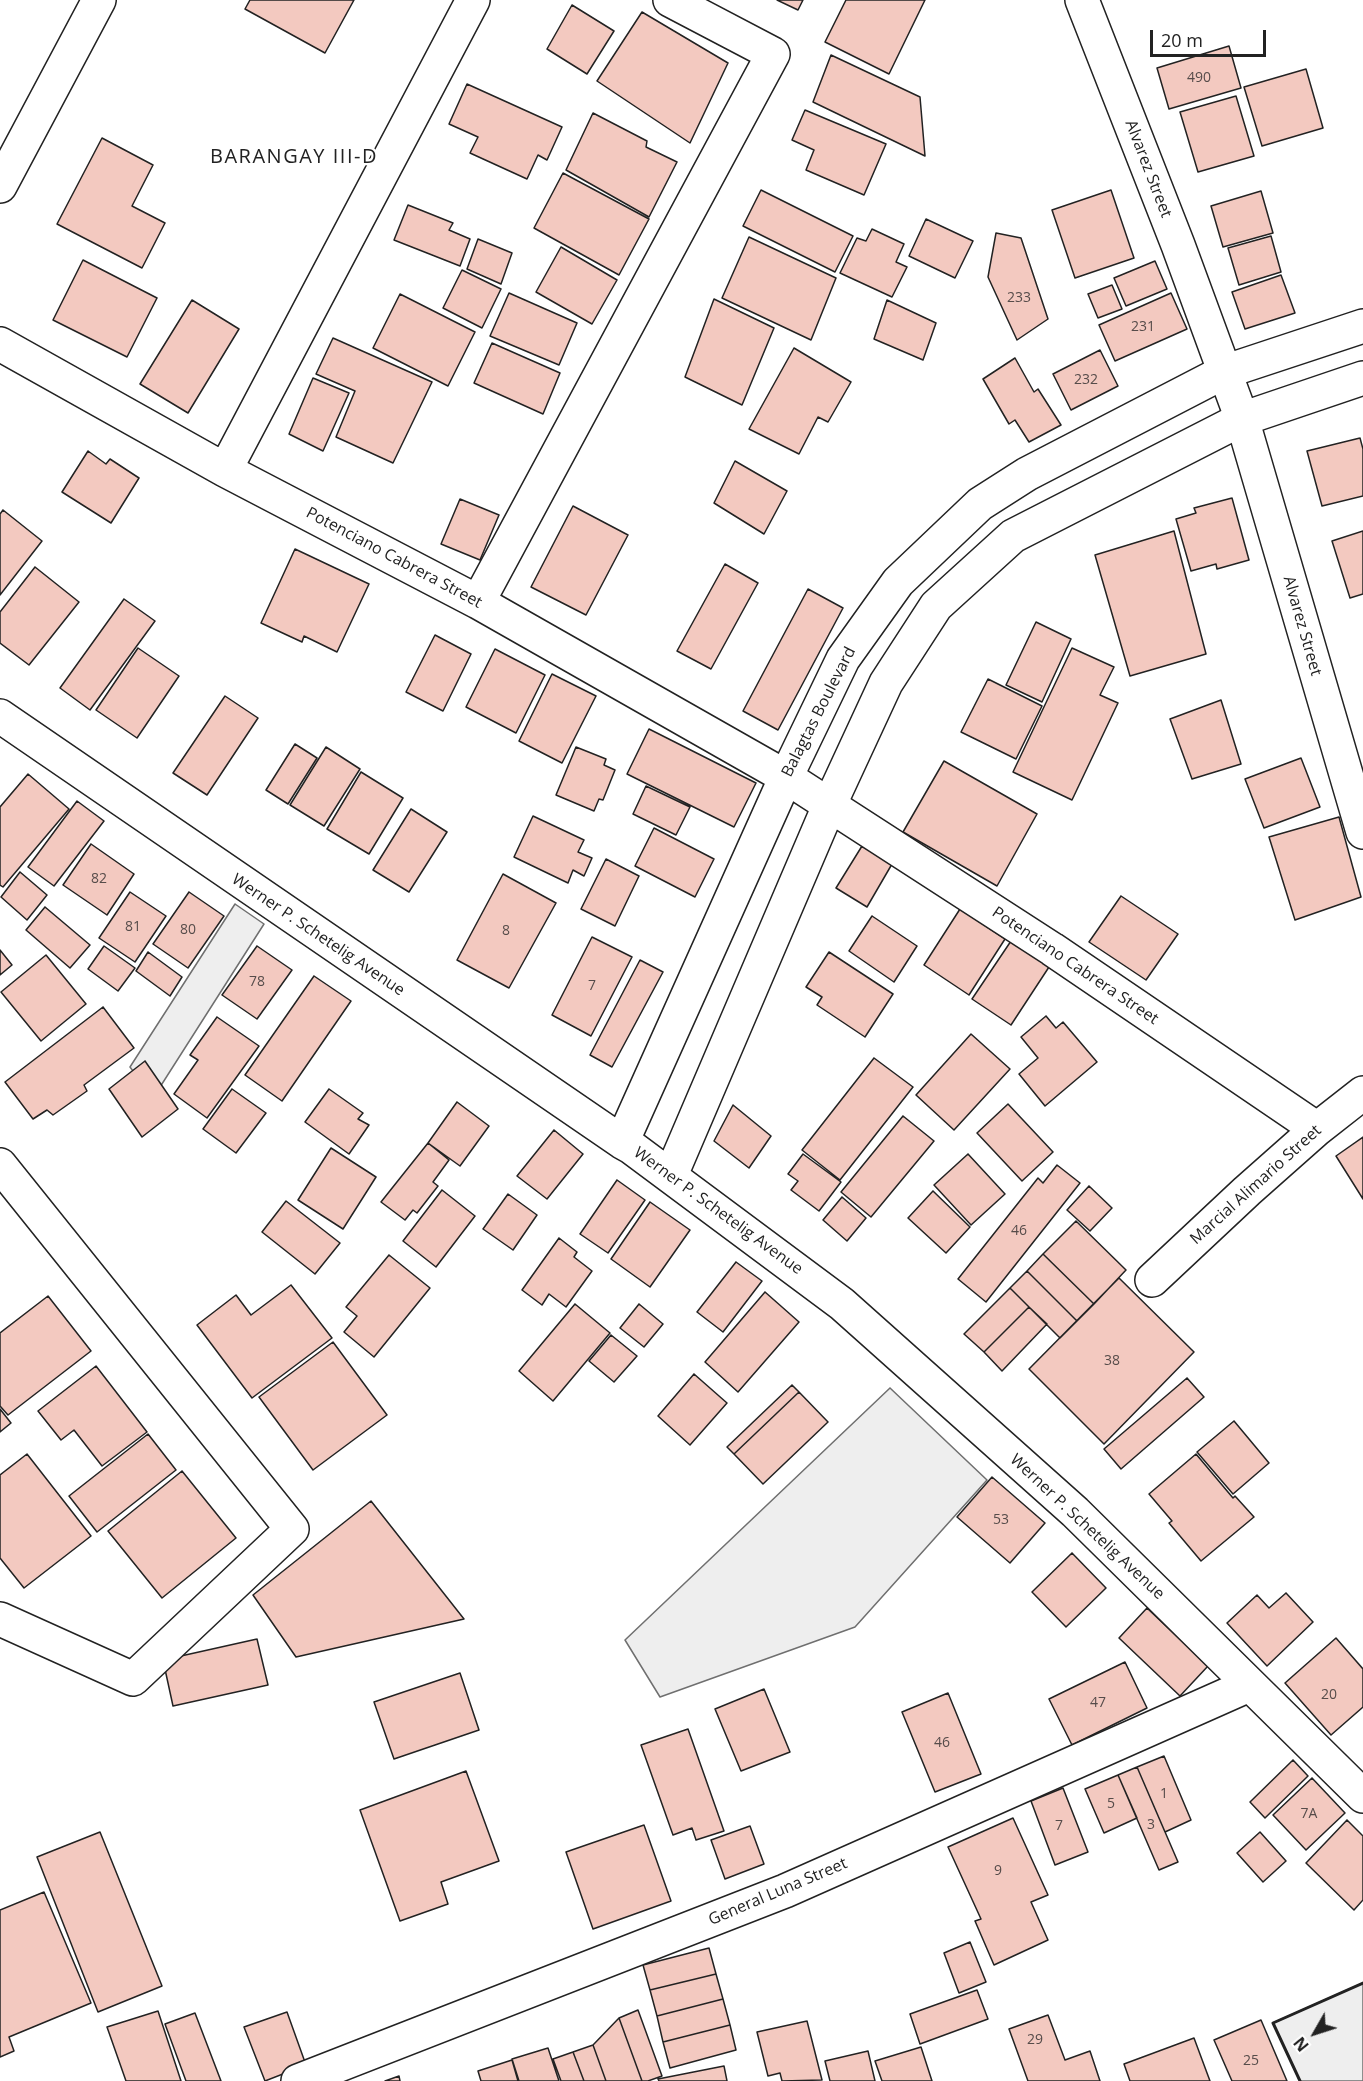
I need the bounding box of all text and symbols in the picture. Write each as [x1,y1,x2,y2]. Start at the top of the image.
scale bar [1153,18,1268,56]
text: 20 m [1161,28,1203,52]
house number: 490 [1187,70,1211,86]
street label: Alvarez Street [1121,118,1175,220]
district label: BARANGAY III-D [210,145,378,169]
house number: 233 [1007,290,1031,306]
house number: 231 [1131,319,1155,335]
house number: 232 [1074,372,1098,388]
street label: Potenciano Cabrera Street [303,503,485,613]
street label: Alvarez Street [1279,574,1325,678]
street label: Balagtas Boulevard [778,644,860,780]
street label: Werner P. Schetelig Avenue [228,870,408,1000]
house number: 82 [91,871,107,887]
street label: Potenciano Cabrera Street [988,903,1162,1029]
house number: 81 [125,919,141,935]
house number: 80 [180,922,196,938]
house number: 8 [502,923,510,939]
house number: 78 [249,974,265,990]
house number: 7 [588,978,596,994]
street label: Marcial Alimario Street [1187,1121,1325,1249]
street label: Werner P. Schetelig Avenue [630,1143,806,1279]
house number: 46 [1011,1223,1027,1239]
house number: 38 [1104,1353,1120,1369]
street label: Werner P. Schetelig Avenue [1006,1450,1168,1604]
house number: 53 [993,1512,1009,1528]
house number: 20 [1321,1687,1337,1703]
house number: 47 [1090,1695,1106,1711]
house number: 46 [934,1735,950,1751]
house number: 1 [1160,1786,1168,1802]
house number: 5 [1107,1796,1115,1812]
house number: 7A [1301,1806,1317,1822]
house number: 3 [1147,1817,1155,1833]
house number: 7 [1055,1818,1063,1834]
street label: General Luna Street [706,1854,850,1930]
house number: 9 [994,1863,1002,1879]
north arrow [1285,2003,1345,2063]
house number: 29 [1027,2032,1043,2048]
text: N [1288,2032,1314,2056]
house number: 25 [1243,2053,1259,2069]

